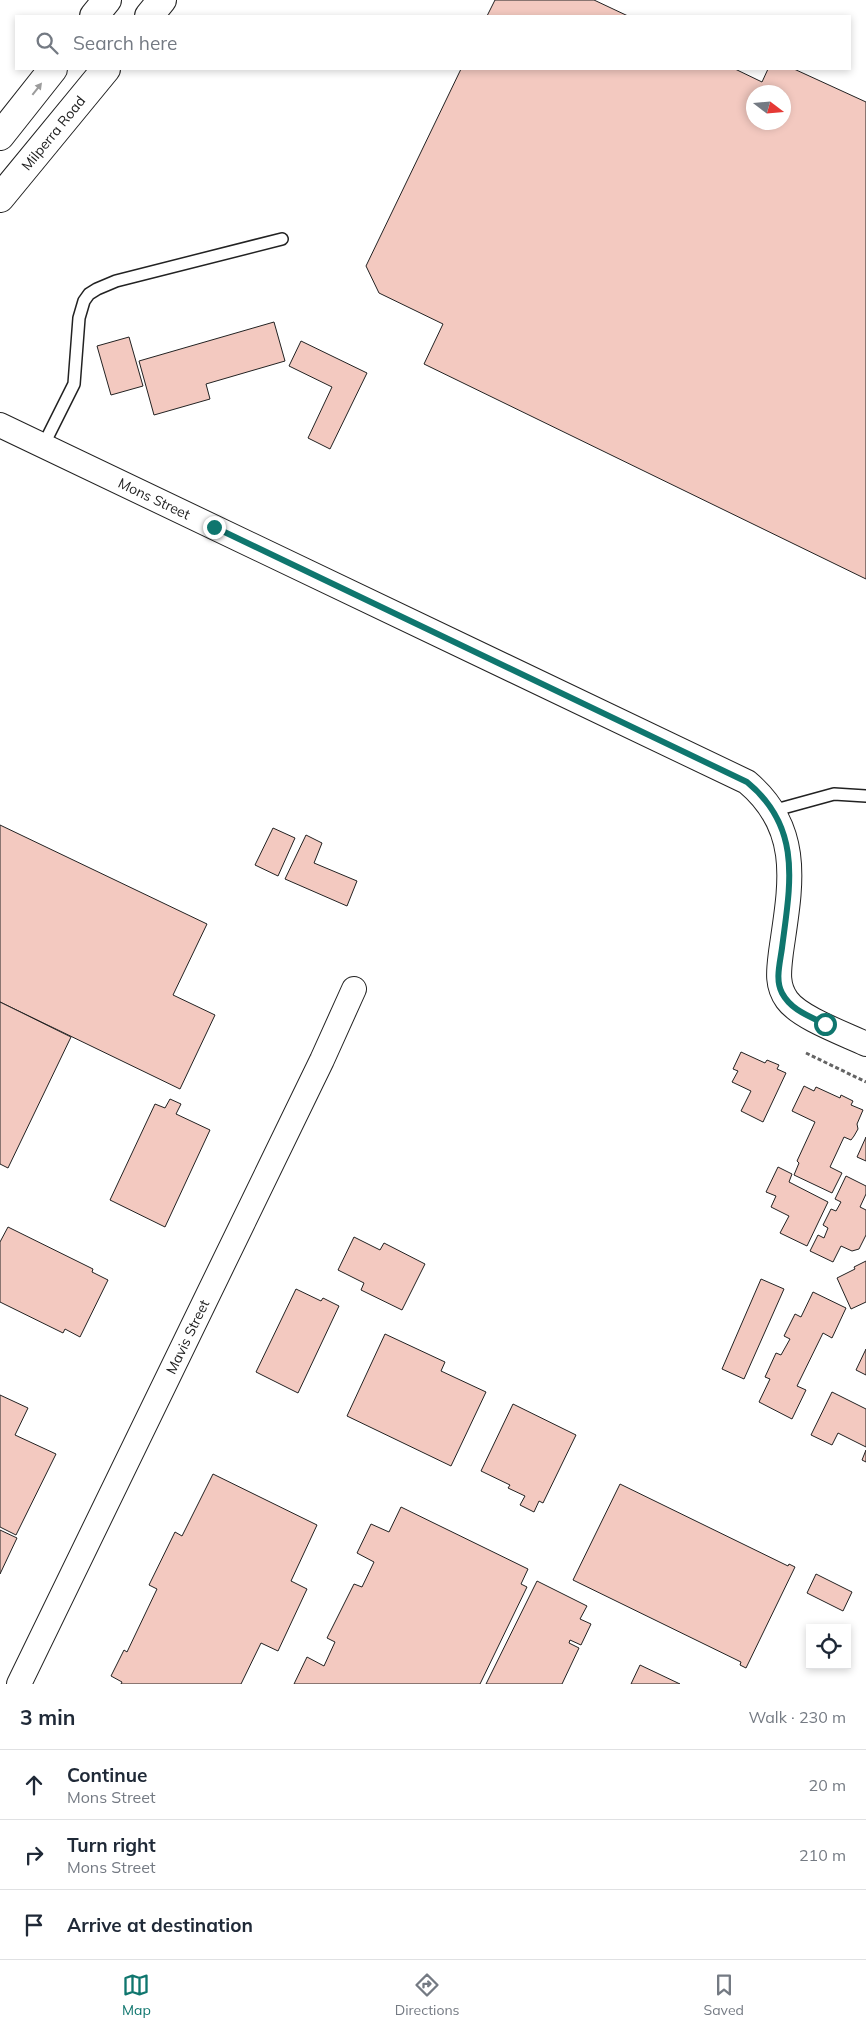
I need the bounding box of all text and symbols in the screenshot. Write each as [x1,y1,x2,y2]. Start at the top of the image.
search box [15,15,851,70]
icon: search [33,29,61,57]
text: Search here [73,31,177,55]
one-way arrow [32,82,42,96]
north arrow [746,85,791,130]
street label: Milperra Road [17,92,89,174]
street label: Mons Street [115,474,193,524]
route end [203,516,226,539]
route start [814,1013,837,1036]
street label: Mavis Street [162,1297,213,1377]
map controls [806,1624,851,1669]
button: locate [806,1624,851,1669]
text: 3 min [20,1704,75,1730]
text: Walk · 230 m [748,1707,846,1727]
text: Continue [67,1763,147,1787]
icon: ahead [20,1771,48,1799]
text: 20 m [809,1775,846,1795]
text: Mons Street [67,1787,156,1807]
text: Turn right [67,1833,156,1857]
icon: right [20,1841,48,1869]
text: 210 m [799,1845,846,1865]
text: Mons Street [67,1857,156,1877]
icon: arrive [20,1911,48,1939]
text: Arrive at destination [67,1913,253,1937]
tab: Map [122,1971,151,2019]
tab: Directions [395,1971,460,2019]
tab: Saved [704,1971,744,2019]

